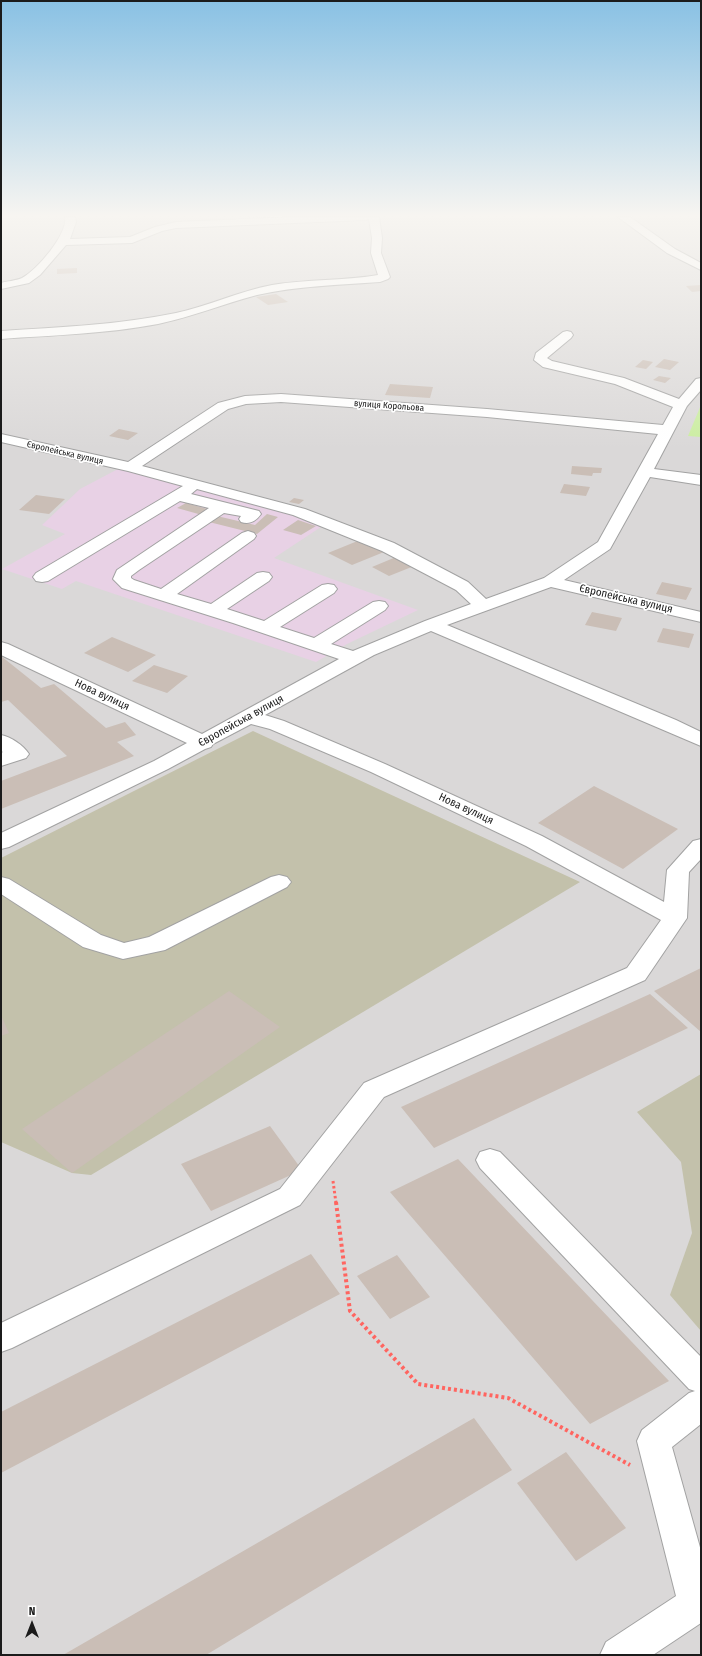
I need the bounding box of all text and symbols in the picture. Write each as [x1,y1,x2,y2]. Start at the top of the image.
street label: вулиця Корольова [354,398,424,414]
street label: Європейська вулиця [26,439,104,467]
street label: Європейська вулиця [578,582,674,616]
street label: Нова вулиця [73,677,131,713]
street label: Європейська вулиця [196,692,286,750]
street label: Нова вулиця [437,791,495,827]
north arrow [12,1604,52,1644]
text: N [29,1605,35,1618]

